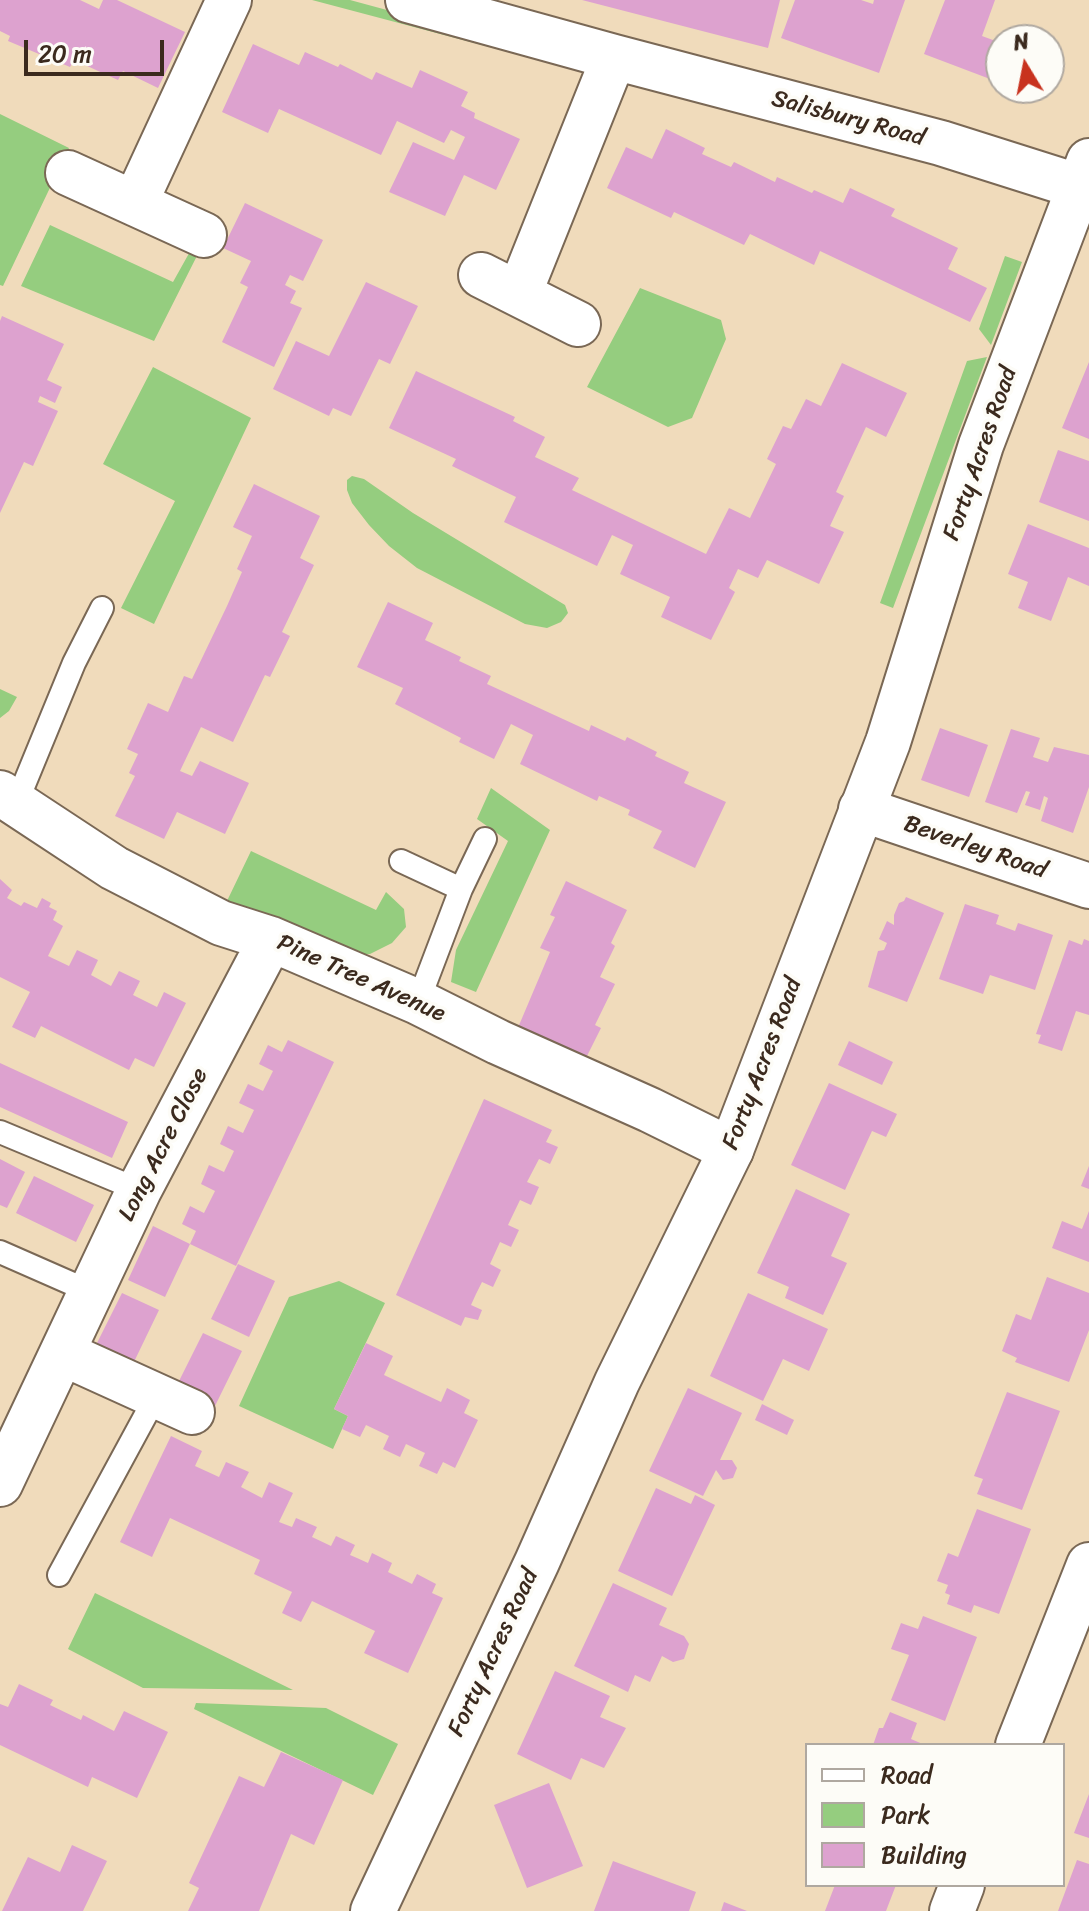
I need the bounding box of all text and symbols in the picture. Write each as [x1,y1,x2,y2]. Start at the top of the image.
text: N [1010,21,1032,62]
scale bar [28,24,168,74]
north arrow [985,24,1065,104]
text: 20 m [38,33,92,75]
street label: Salisbury Road [768,85,928,153]
street label: Forty Acres Road [938,363,1024,545]
street label: Beverley Road [900,810,1050,886]
street label: Pine Tree Avenue [272,929,450,1029]
street label: Forty Acres Road [717,974,809,1154]
street label: Long Acre Close [113,1064,215,1226]
street label: Forty Acres Road [443,1565,545,1741]
legend [805,1743,1065,1887]
text: Road [881,1754,932,1796]
text: Park [881,1794,930,1836]
text: Building [881,1834,967,1876]

